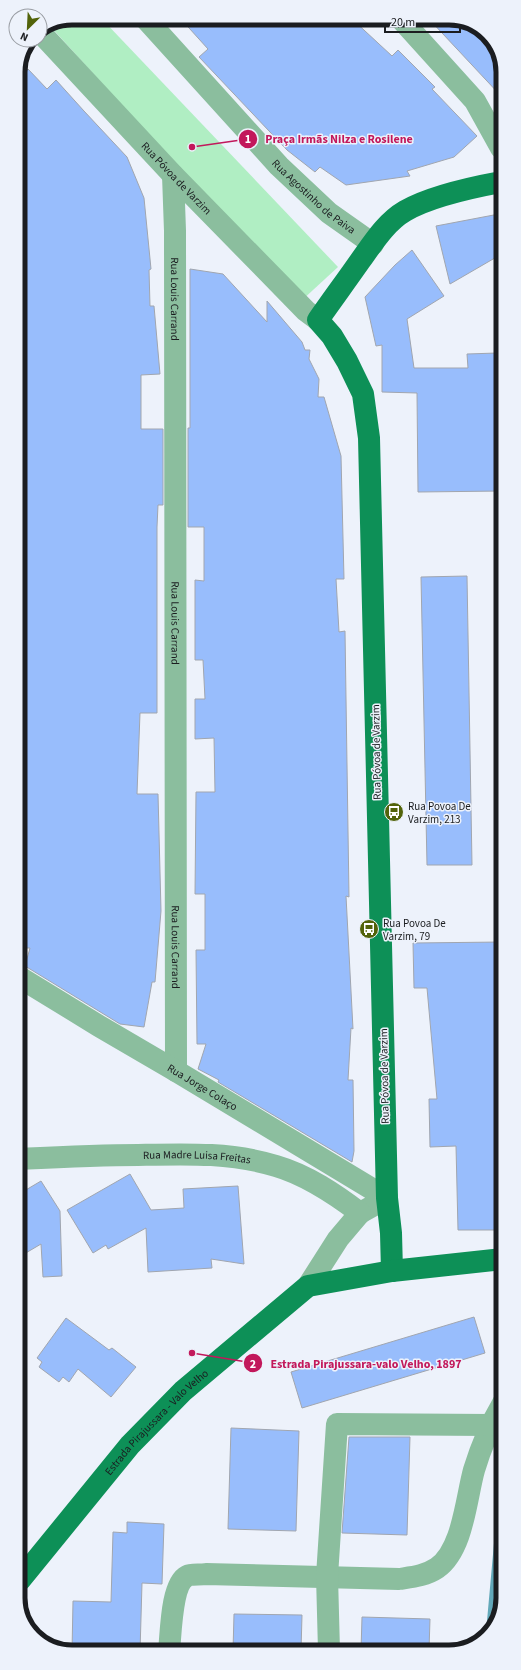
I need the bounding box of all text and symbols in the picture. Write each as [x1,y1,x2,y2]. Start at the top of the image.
north arrow [8,8,48,48]
scale bar [385,8,460,34]
text: 20 m [391,14,415,31]
text: N [18,28,31,45]
callout: Praça Irmãs Nilza e Rosilene [238,127,421,151]
text: 1 [245,131,251,148]
text: Praça Irmãs Nilza e Rosilene [265,131,413,148]
street label: Rua Póvoa de Varzim [138,139,215,218]
street label: Rua Agostinho de Paiva [268,156,358,237]
street label: Rua Louis Carrand [167,257,182,341]
street label: Rua Louis Carrand [167,581,183,665]
street label: Rua Póvoa de Varzim [368,704,385,800]
place label: Rua Povoa De Varzim, 213 [408,799,471,827]
bus stop icon: Rua Povoa De Varzim, 213 [383,801,405,823]
street label: Rua Louis Carrand [168,905,183,989]
place label: Rua Povoa De Varzim, 79 [383,916,446,944]
bus stop icon: Rua Povoa De Varzim, 79 [358,918,380,940]
street label: Rua Póvoa de Varzim [376,1028,393,1124]
street label: Rua Jorge Colaço [164,1061,240,1114]
street label: Rua Madre Luisa Freitas [143,1147,252,1168]
callout: Estrada Pirajussara-valo Velho, 1897 [243,1351,470,1375]
text: 2 [250,1356,256,1373]
text: Estrada Pirajussara-valo Velho, 1897 [270,1356,462,1373]
street label: Estrada Pirajussara - Valo Velho [101,1366,212,1478]

